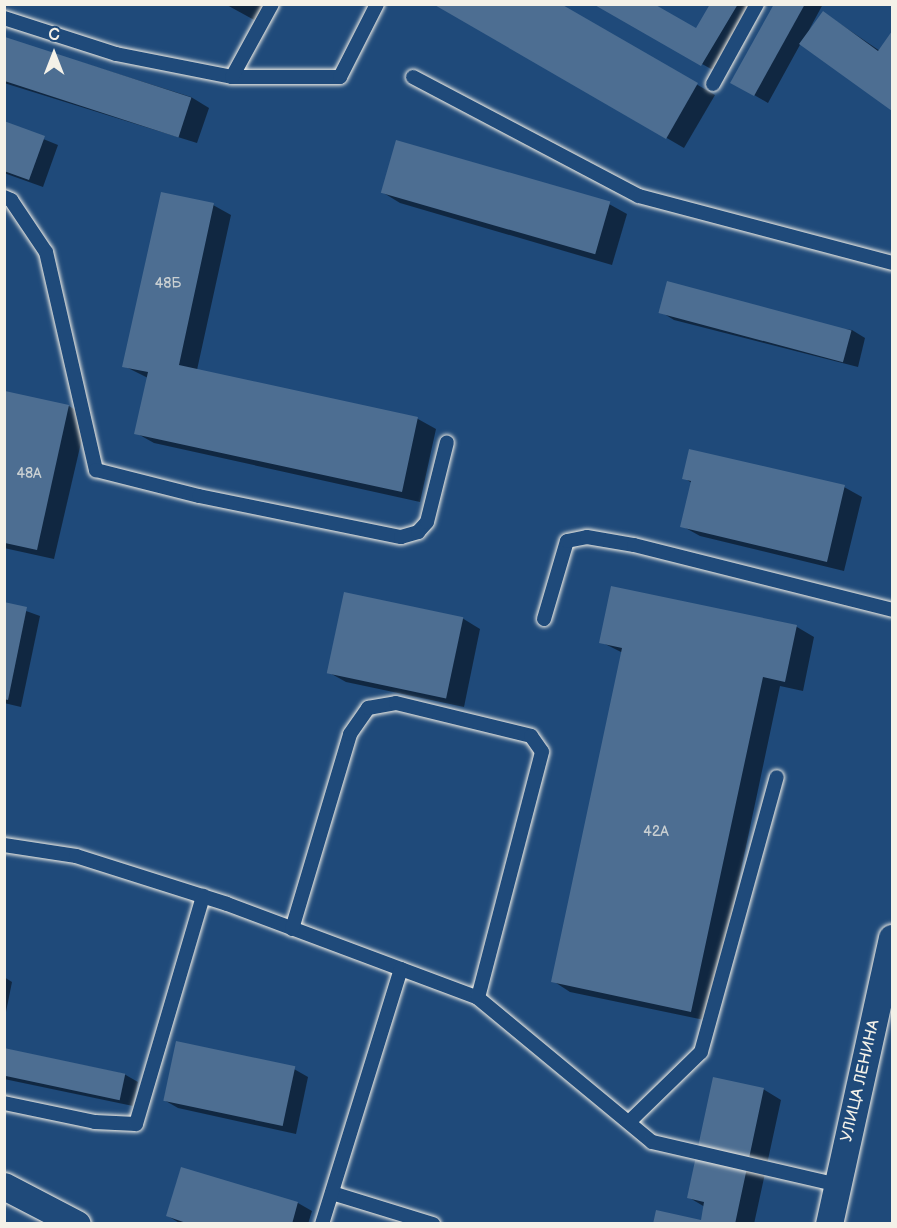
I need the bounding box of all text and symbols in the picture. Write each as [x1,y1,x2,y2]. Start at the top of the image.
north arrow [24,24,84,84]
text: С [48,26,60,45]
house number: 48Б [155,276,181,292]
house number: 48А [16,466,42,482]
house number: 42А [643,824,669,840]
street label: УЛИЦА ЛЕНИНА [838,1018,884,1144]

